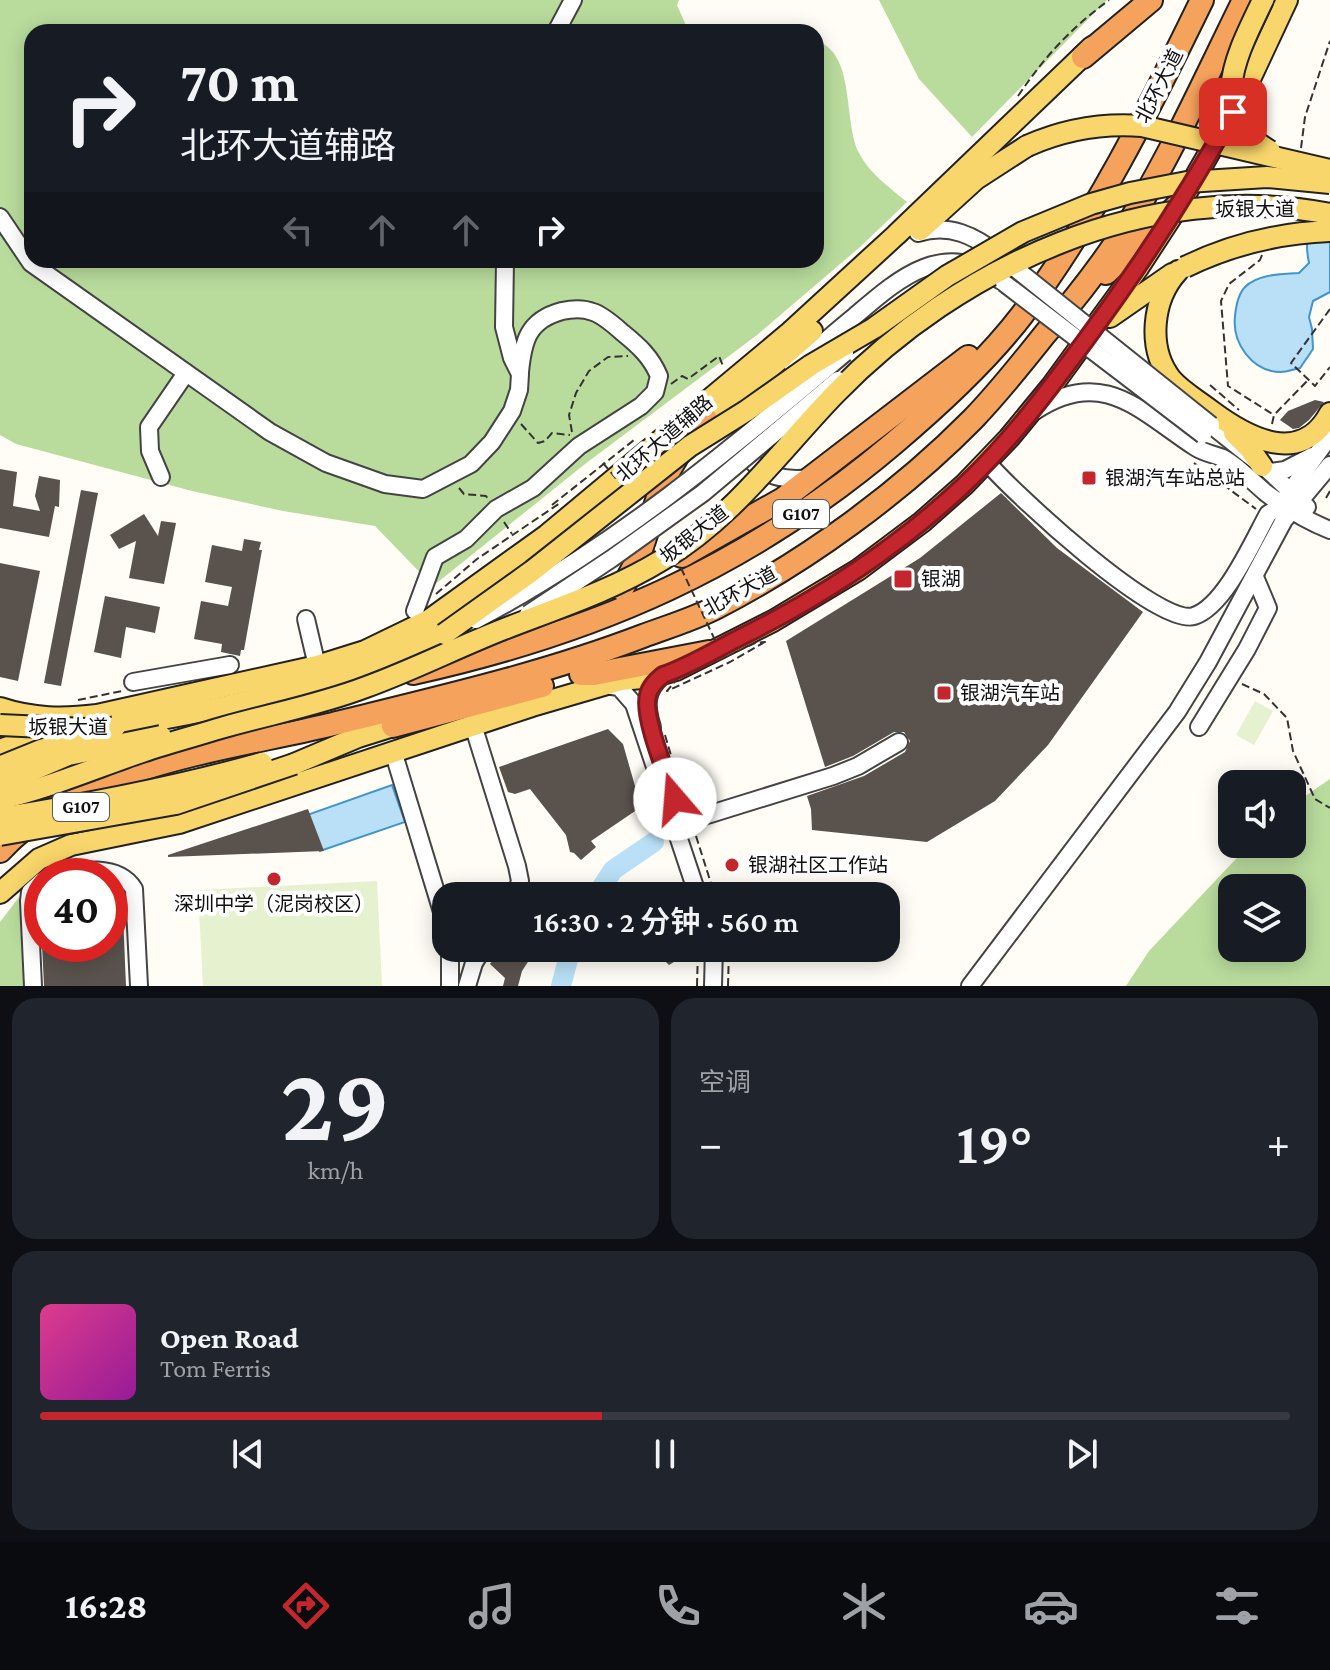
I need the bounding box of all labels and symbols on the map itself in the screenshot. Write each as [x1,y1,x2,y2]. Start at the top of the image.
street label: 北环大道 [1131,45,1187,127]
pin [1199,78,1267,146]
street label: 坂银大道 [1215,198,1295,220]
street label: 北环大道辅路 [612,390,716,486]
place label: 银湖汽车站总站 [1105,467,1245,489]
marker: 银湖汽车站总站 [1080,469,1098,487]
road number: G107 [773,500,829,528]
street label: 坂银大道 [656,501,732,567]
street label: 北环大道 [700,562,780,620]
marker: 银湖 [892,568,914,590]
place label: 银湖 [921,568,961,590]
place label: 银湖汽车站 [960,682,1060,704]
marker: 银湖汽车站 [935,684,953,702]
street label: 坂银大道 [28,716,108,738]
position arrow [633,757,717,841]
road number: G107 [53,793,109,821]
place label: 银湖社区工作站 [748,854,888,876]
marker: 银湖社区工作站 [723,856,741,874]
speed limit sign: 40 [24,858,128,962]
marker: 深圳中学（泥岗校区） [265,870,283,888]
place label: 深圳中学（泥岗校区） [174,893,374,915]

